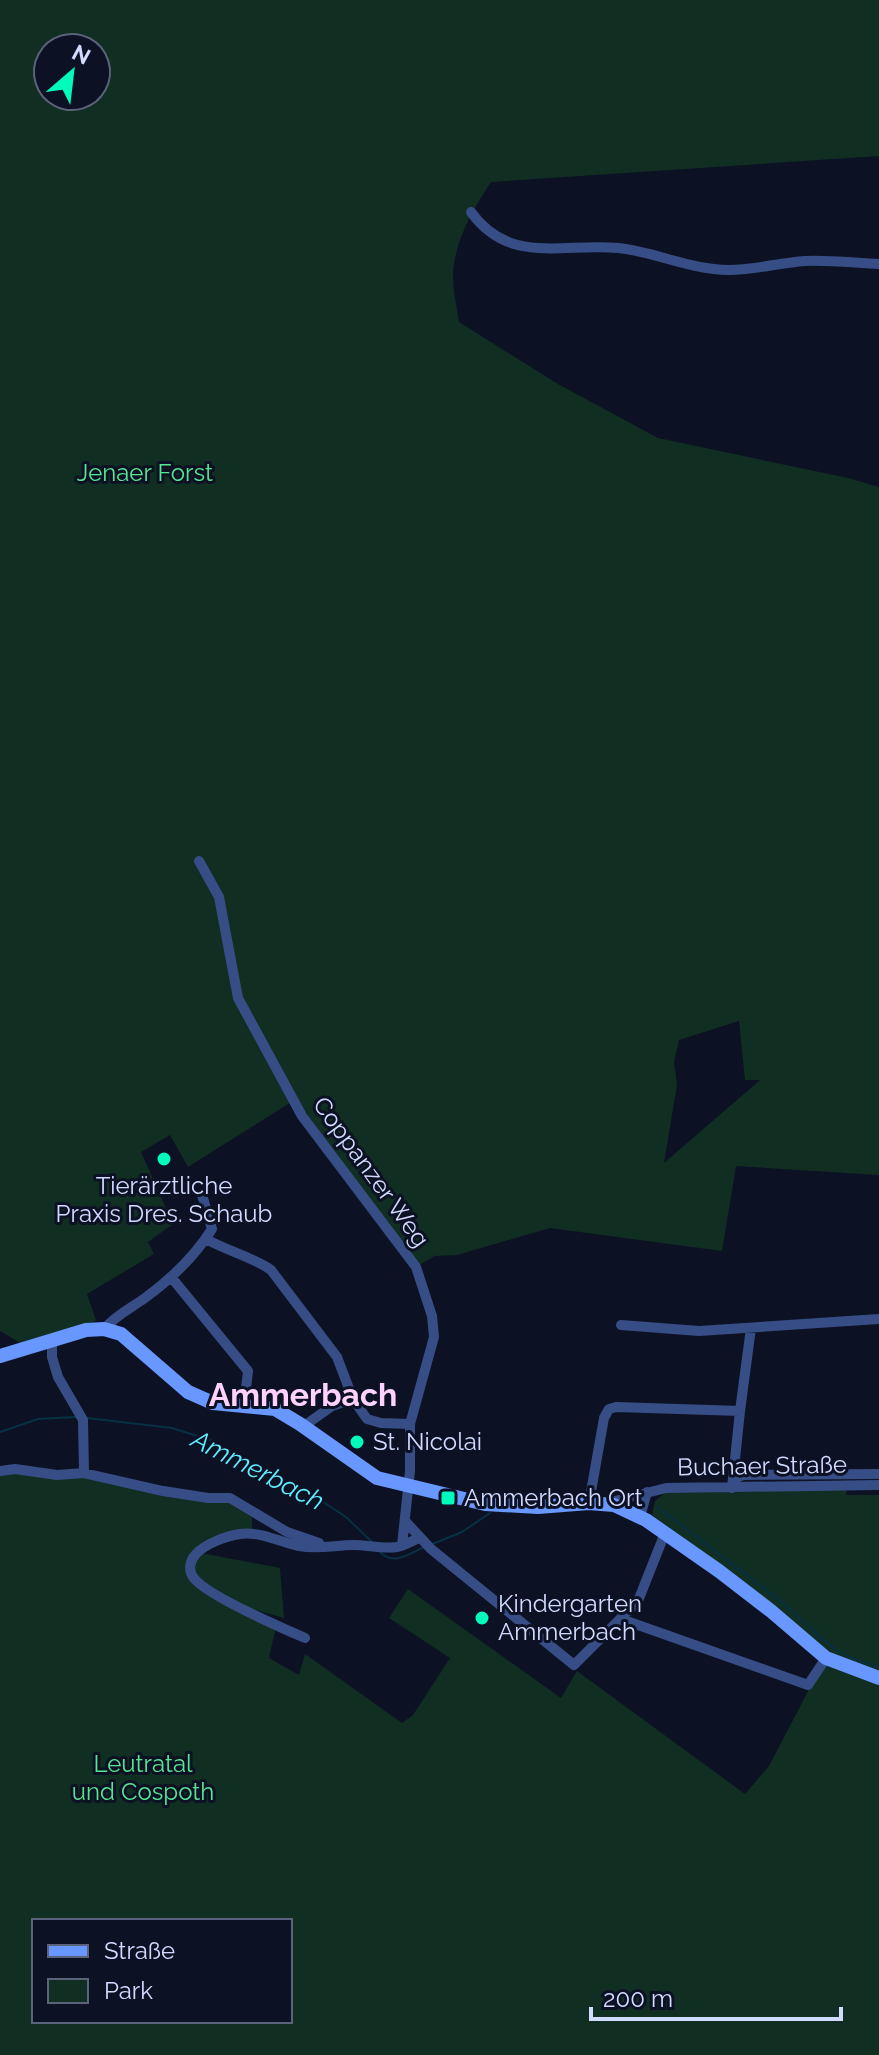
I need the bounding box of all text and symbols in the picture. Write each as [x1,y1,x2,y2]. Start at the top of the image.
north arrow [32,32,112,112]
text: N [68,39,95,70]
park label: Jenaer Forst [77,458,213,487]
street label: Coppanzer Weg [307,1091,436,1252]
marker: Tierärztliche Praxis Dres. Schaub [155,1150,173,1168]
place label: Tierärztliche Praxis Dres. Schaub [56,1171,272,1228]
district label: Ammerbach [209,1376,397,1413]
water label: Ammerbach [185,1423,329,1516]
place label: St. Nicolai [373,1427,482,1456]
marker: St. Nicolai [348,1433,366,1451]
street label: Buchaer Straße [677,1450,847,1481]
place label: Ammerbach Ort [464,1483,642,1512]
marker: Ammerbach Ort [439,1489,457,1507]
place label: Kindergarten Ammerbach [498,1589,642,1646]
marker: Kindergarten Ammerbach [473,1609,491,1627]
park label: Leutratal und Cospoth [72,1749,214,1806]
legend [32,1919,292,2023]
text: Straße [104,1936,175,1965]
scale bar [591,1971,841,2021]
text: Park [104,1976,153,2005]
text: 200 m [603,1984,673,2013]

